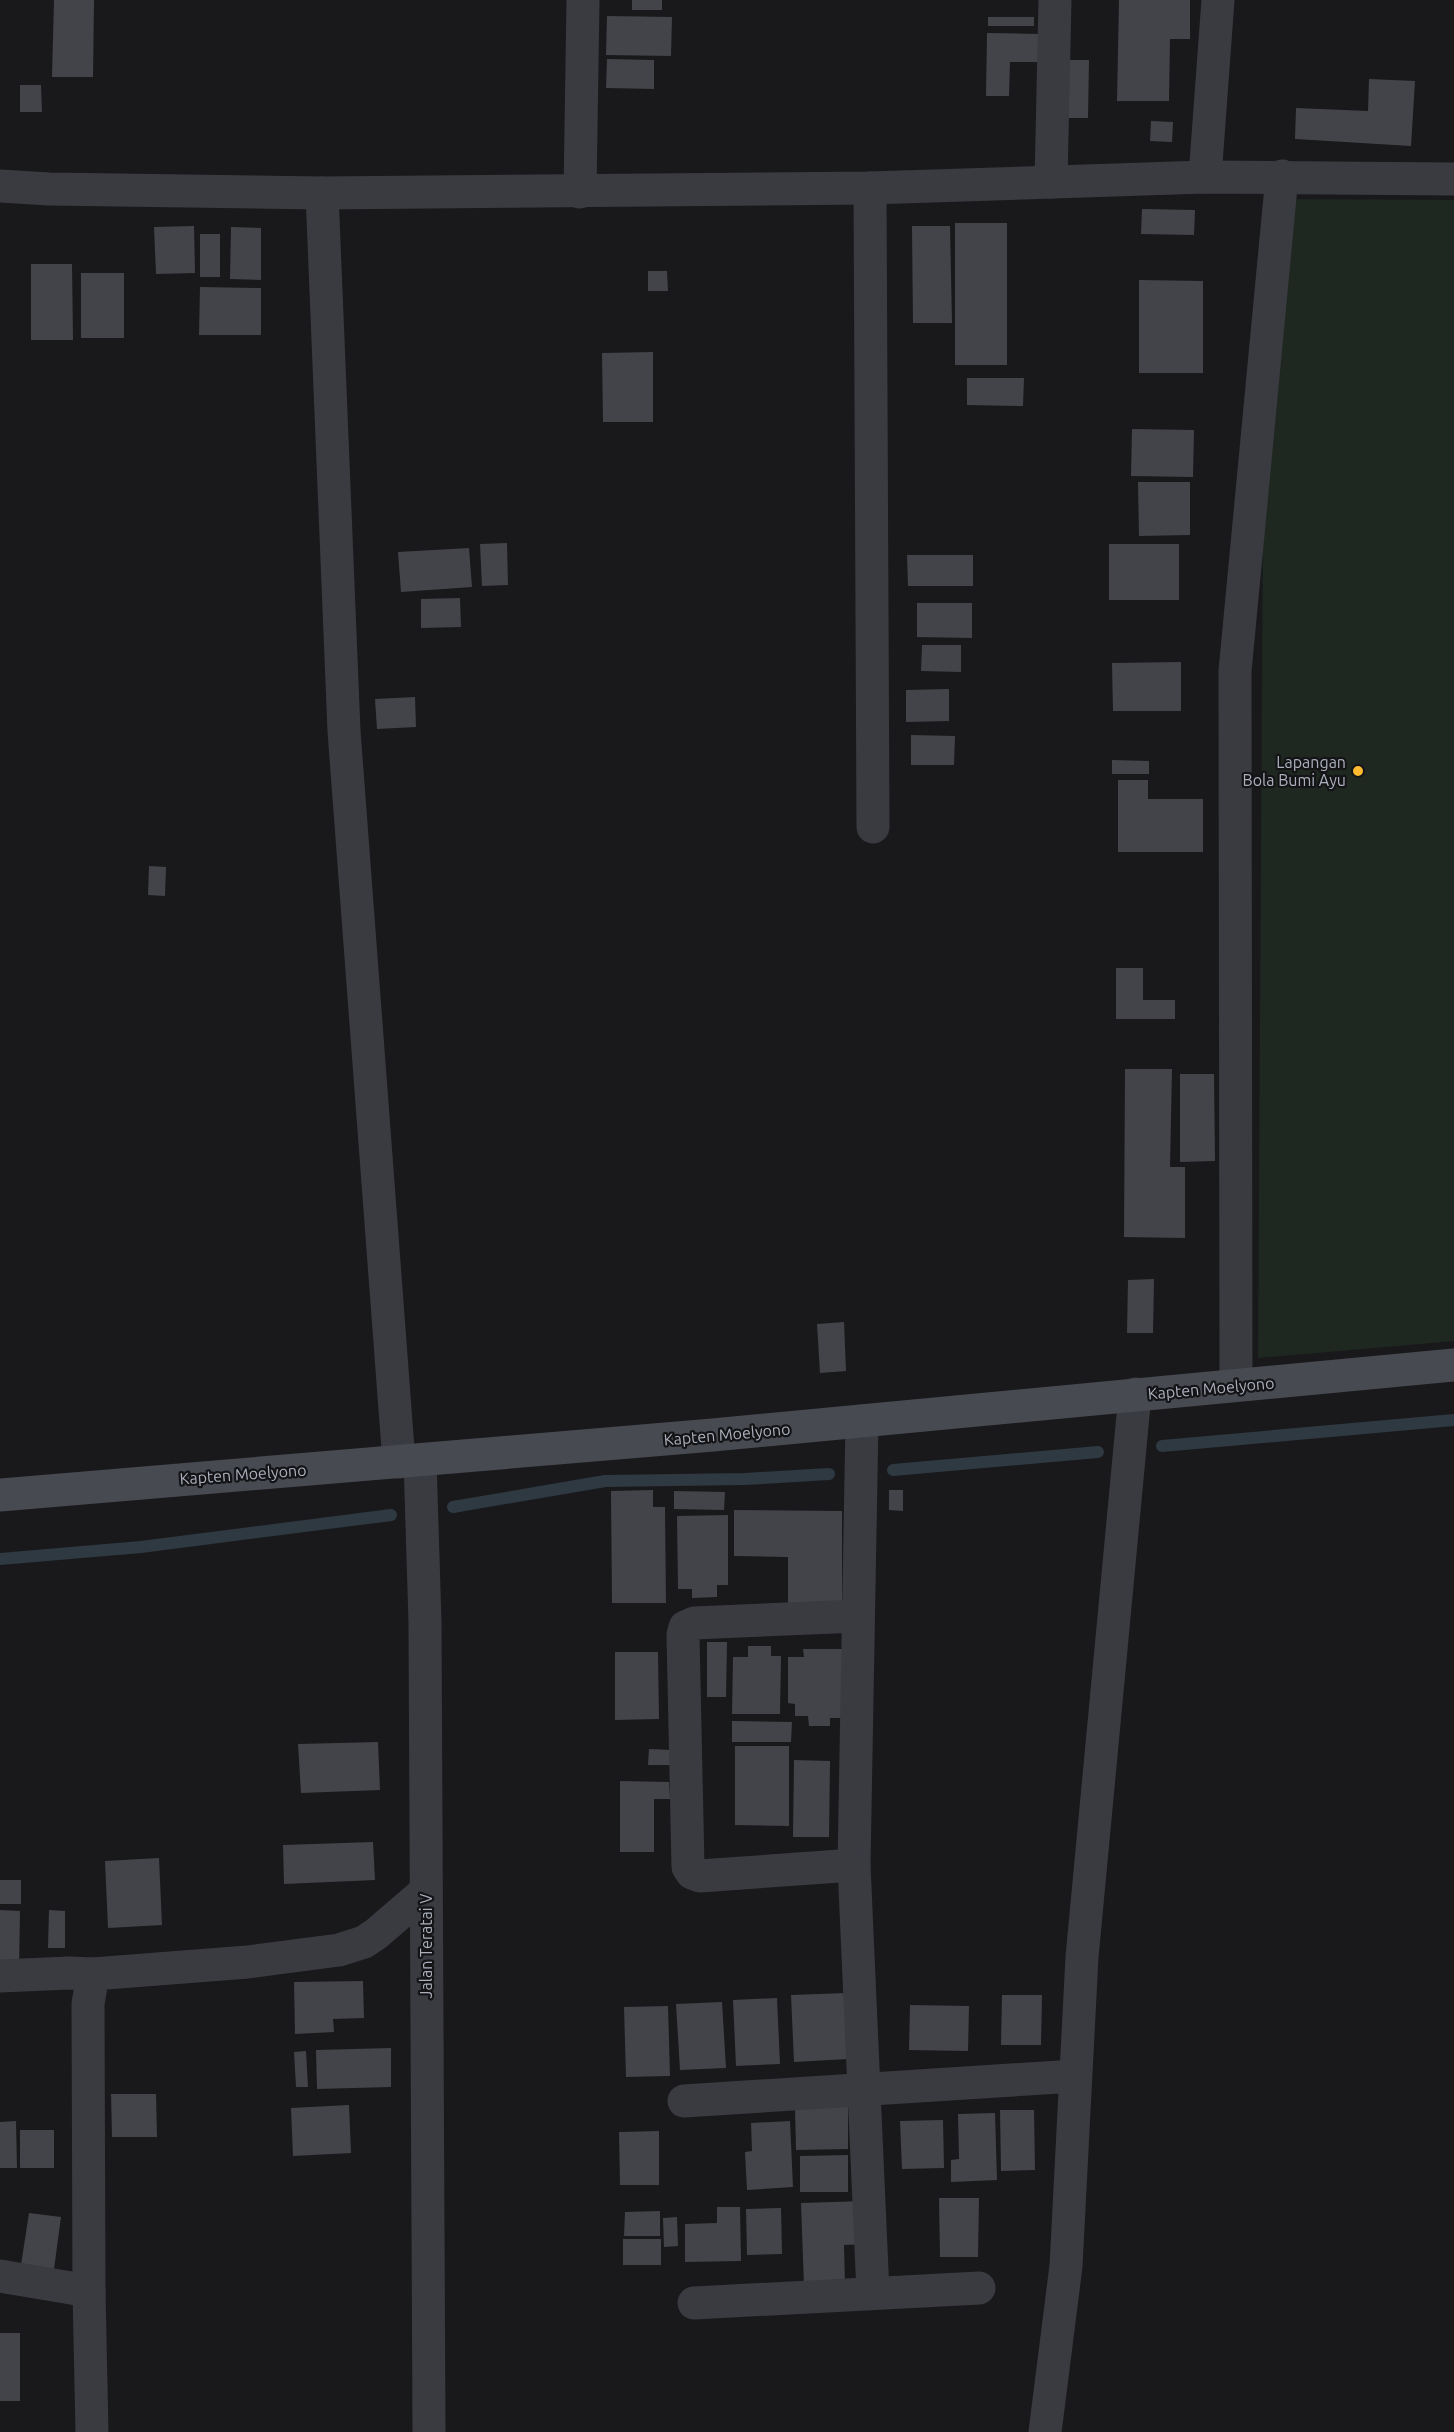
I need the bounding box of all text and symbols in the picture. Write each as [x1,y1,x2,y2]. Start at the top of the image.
place label: Lapangan Bola Bumi Ayu [1243,753,1346,789]
marker: Lapangan Bola Bumi Ayu [1351,764,1365,778]
street label: Kapten Moelyono [1147,1373,1275,1403]
street label: Kapten Moelyono [663,1419,791,1449]
street label: Kapten Moelyono [179,1461,307,1487]
street label: Jalan Teratai V [417,1894,435,1998]

